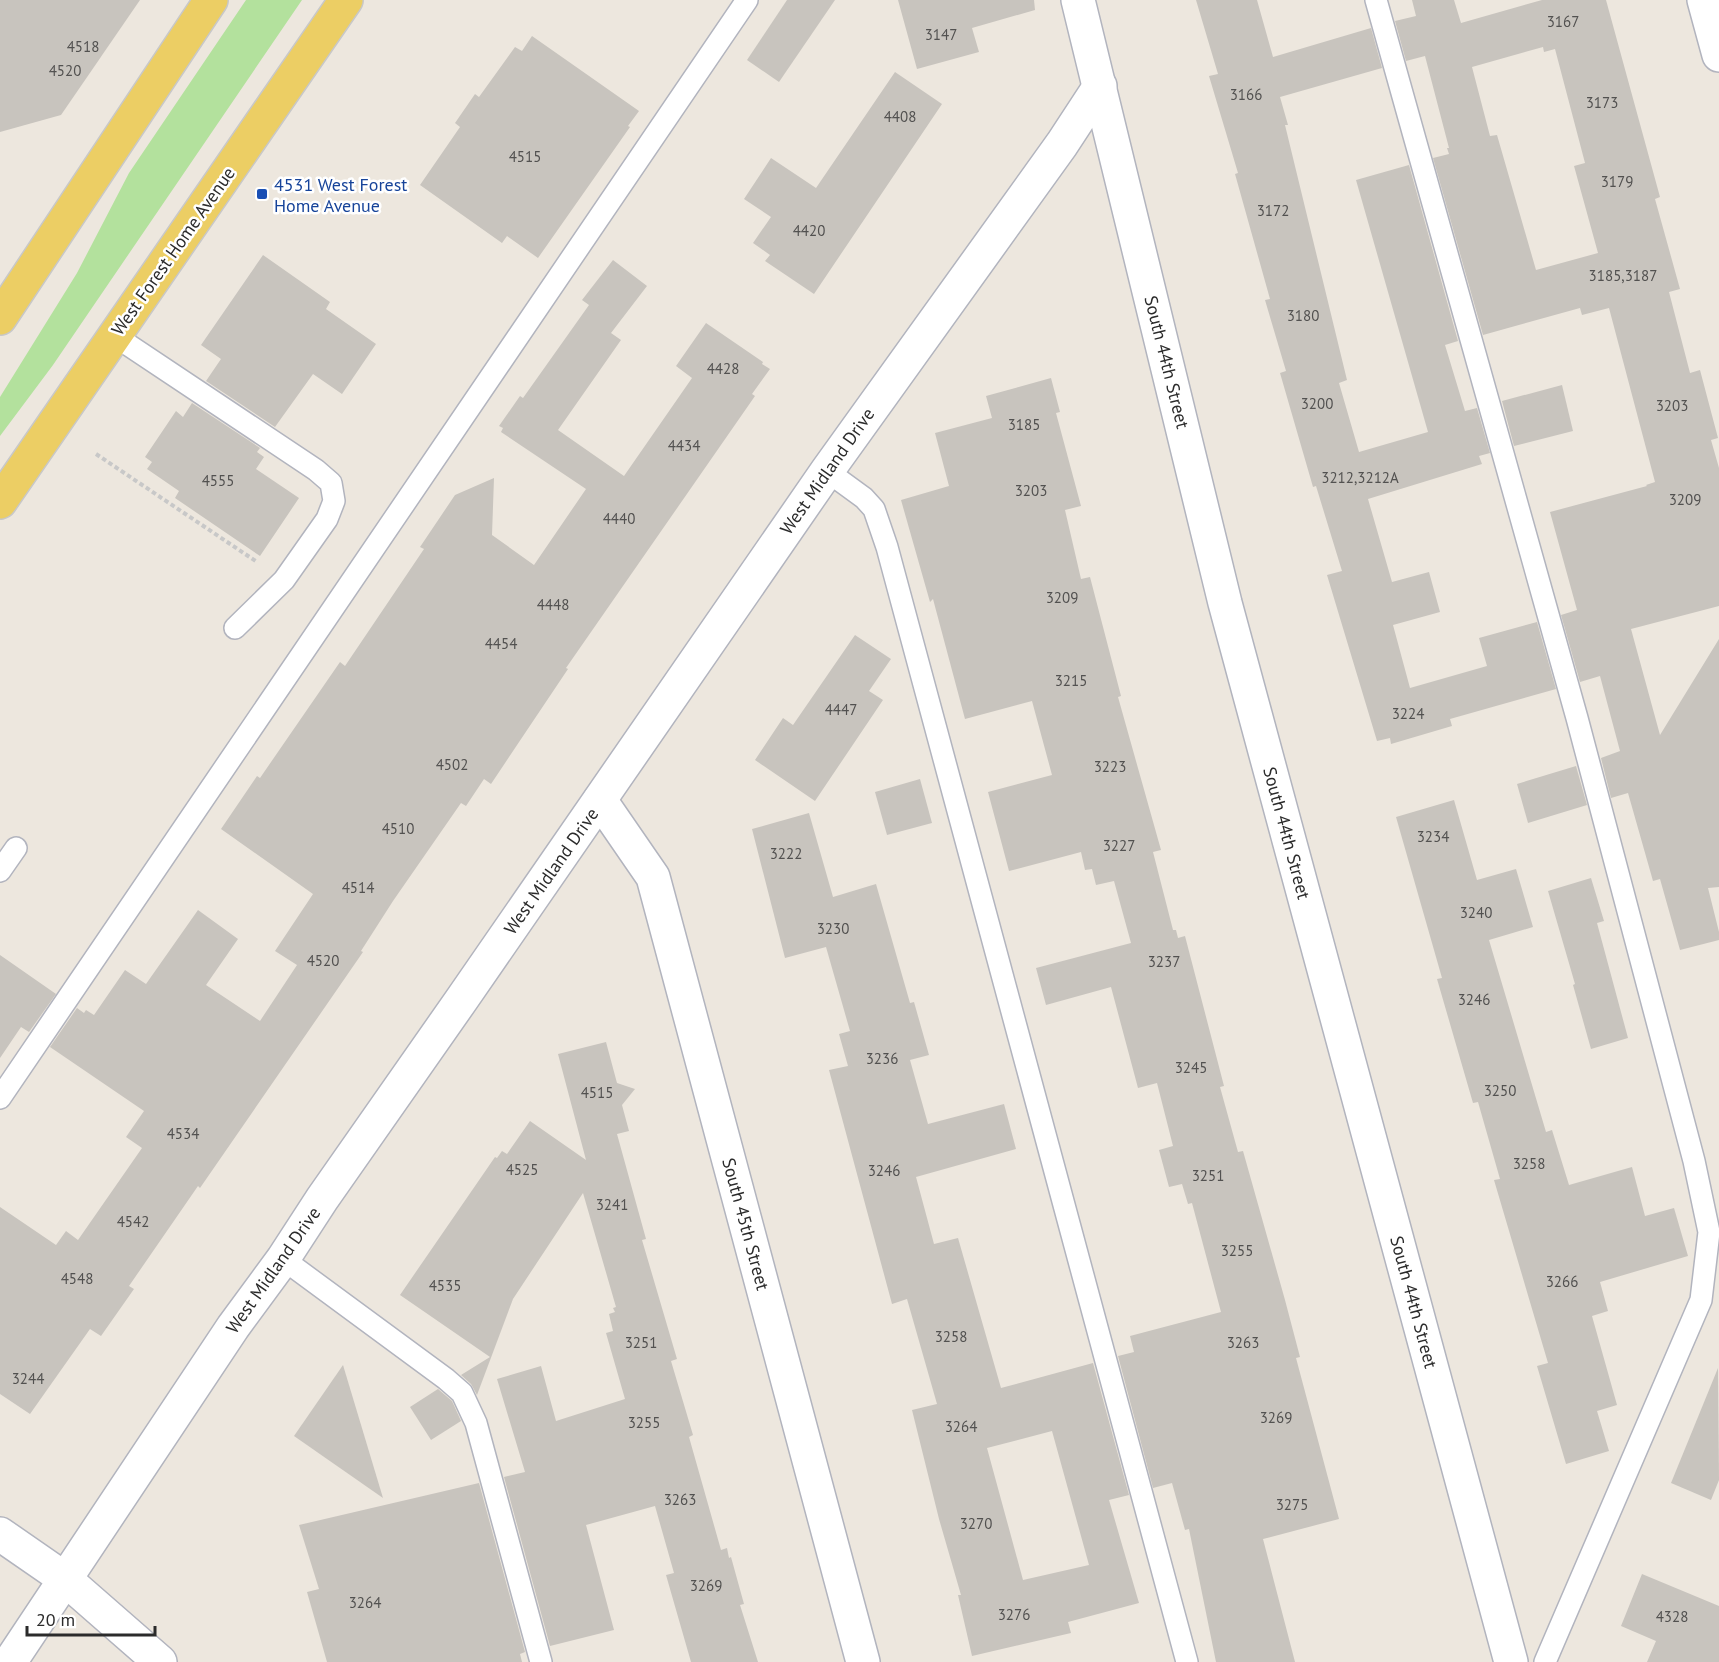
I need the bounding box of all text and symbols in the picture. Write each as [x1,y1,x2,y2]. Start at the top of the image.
house number: 3167 [1547,12,1579,31]
house number: 3147 [925,25,957,44]
house number: 4518 [67,37,99,56]
house number: 4520 [49,61,81,80]
house number: 3166 [1230,85,1262,104]
house number: 3173 [1586,93,1618,112]
house number: 4408 [884,107,916,126]
house number: 4515 [509,147,541,166]
street label: West Forest Home Avenue [106,162,240,340]
house number: 3179 [1601,172,1633,191]
place label: 4531 West Forest Home Avenue [274,173,407,217]
marker: 4531 West Forest Home Avenue [255,187,269,201]
house number: 3172 [1257,201,1289,220]
house number: 4420 [793,221,825,240]
house number: 3185,3187 [1589,266,1657,285]
street label: South 44th Street [1139,293,1195,431]
house number: 3180 [1287,306,1319,325]
house number: 4428 [707,359,739,378]
house number: 3200 [1301,394,1333,413]
house number: 3203 [1656,396,1688,415]
street label: West Midland Drive [775,403,879,539]
house number: 3185 [1008,415,1040,434]
house number: 4434 [668,436,700,455]
house number: 3212,3212A [1321,468,1399,487]
house number: 4555 [202,471,234,490]
house number: 3203 [1015,481,1047,500]
house number: 3209 [1669,490,1701,509]
house number: 4440 [603,509,635,528]
house number: 3209 [1046,588,1078,607]
house number: 4448 [537,595,569,614]
house number: 4454 [485,634,517,653]
house number: 3215 [1055,671,1087,690]
house number: 4447 [825,700,857,719]
house number: 3224 [1392,704,1424,723]
house number: 4502 [436,755,468,774]
house number: 3223 [1094,757,1126,776]
street label: South 44th Street [1258,764,1316,902]
street label: West Midland Drive [499,803,603,939]
house number: 4510 [382,819,414,838]
house number: 3234 [1417,827,1449,846]
house number: 3227 [1103,836,1135,855]
house number: 3222 [770,844,802,863]
house number: 4514 [342,878,374,897]
house number: 3240 [1460,903,1492,922]
house number: 3230 [817,919,849,938]
house number: 4520 [307,951,339,970]
house number: 3237 [1148,952,1180,971]
house number: 3246 [1458,990,1490,1009]
house number: 3236 [866,1049,898,1068]
house number: 3245 [1175,1058,1207,1077]
house number: 3250 [1484,1081,1516,1100]
house number: 4515 [581,1083,613,1102]
house number: 4534 [167,1124,199,1143]
house number: 3258 [1513,1154,1545,1173]
street label: South 45th Street [717,1155,775,1293]
house number: 4525 [506,1160,538,1179]
house number: 3246 [868,1161,900,1180]
house number: 3251 [1192,1166,1224,1185]
house number: 3241 [596,1195,628,1214]
street label: West Midland Drive [221,1202,325,1338]
house number: 4542 [117,1212,149,1231]
street label: South 44th Street [1385,1233,1443,1371]
house number: 3255 [1221,1241,1253,1260]
house number: 4548 [61,1269,93,1288]
house number: 3266 [1546,1272,1578,1291]
house number: 4535 [429,1276,461,1295]
house number: 3258 [935,1327,967,1346]
house number: 3251 [625,1333,657,1352]
house number: 3263 [1227,1333,1259,1352]
house number: 3244 [12,1369,44,1388]
house number: 3269 [1260,1408,1292,1427]
house number: 3255 [628,1413,660,1432]
house number: 3264 [945,1417,977,1436]
house number: 3263 [664,1490,696,1509]
house number: 3275 [1276,1495,1308,1514]
house number: 3270 [960,1514,992,1533]
house number: 3269 [690,1576,722,1595]
house number: 3264 [349,1593,381,1612]
scale bar [27,1599,154,1637]
house number: 3276 [998,1605,1030,1624]
house number: 4328 [1656,1607,1688,1626]
text: 20 m [36,1608,75,1631]

